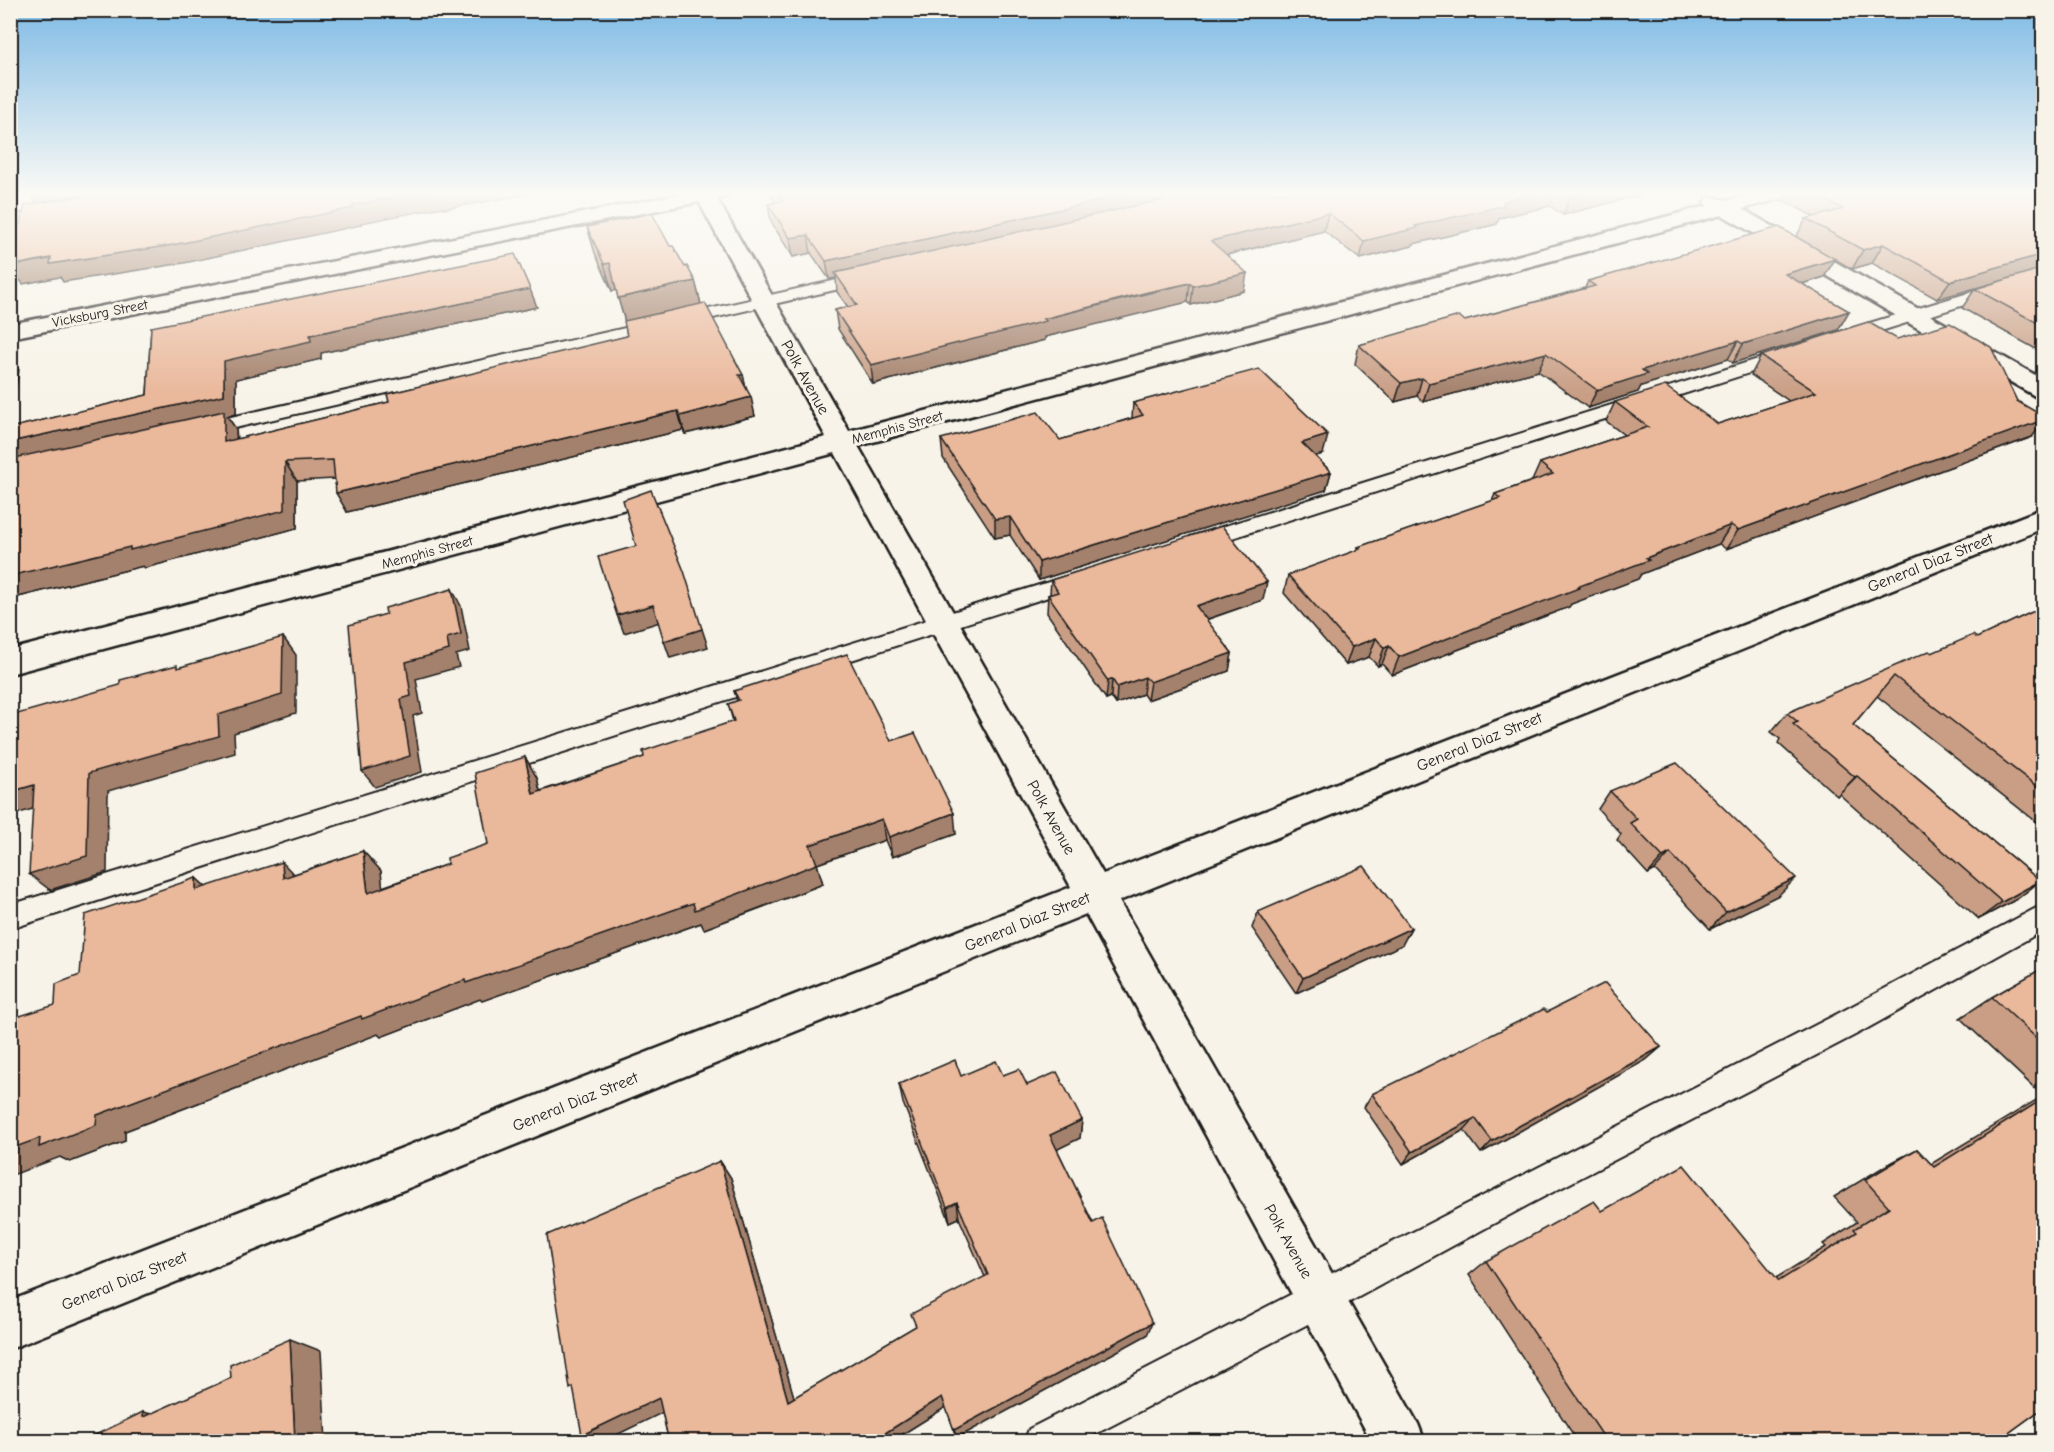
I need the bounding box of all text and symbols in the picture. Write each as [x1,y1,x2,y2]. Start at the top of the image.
street label: Vicksburg Street [51,296,150,331]
street label: Polk Avenue [777,337,833,418]
street label: Memphis Street [850,407,946,448]
street label: General Diaz Street [1865,529,1996,596]
street label: Memphis Street [380,532,476,573]
street label: General Diaz Street [1414,708,1545,775]
street label: Polk Avenue [1023,777,1079,858]
street label: General Diaz Street [962,888,1093,955]
street label: General Diaz Street [510,1068,641,1135]
street label: Polk Avenue [1260,1201,1316,1282]
street label: General Diaz Street [59,1247,190,1314]

